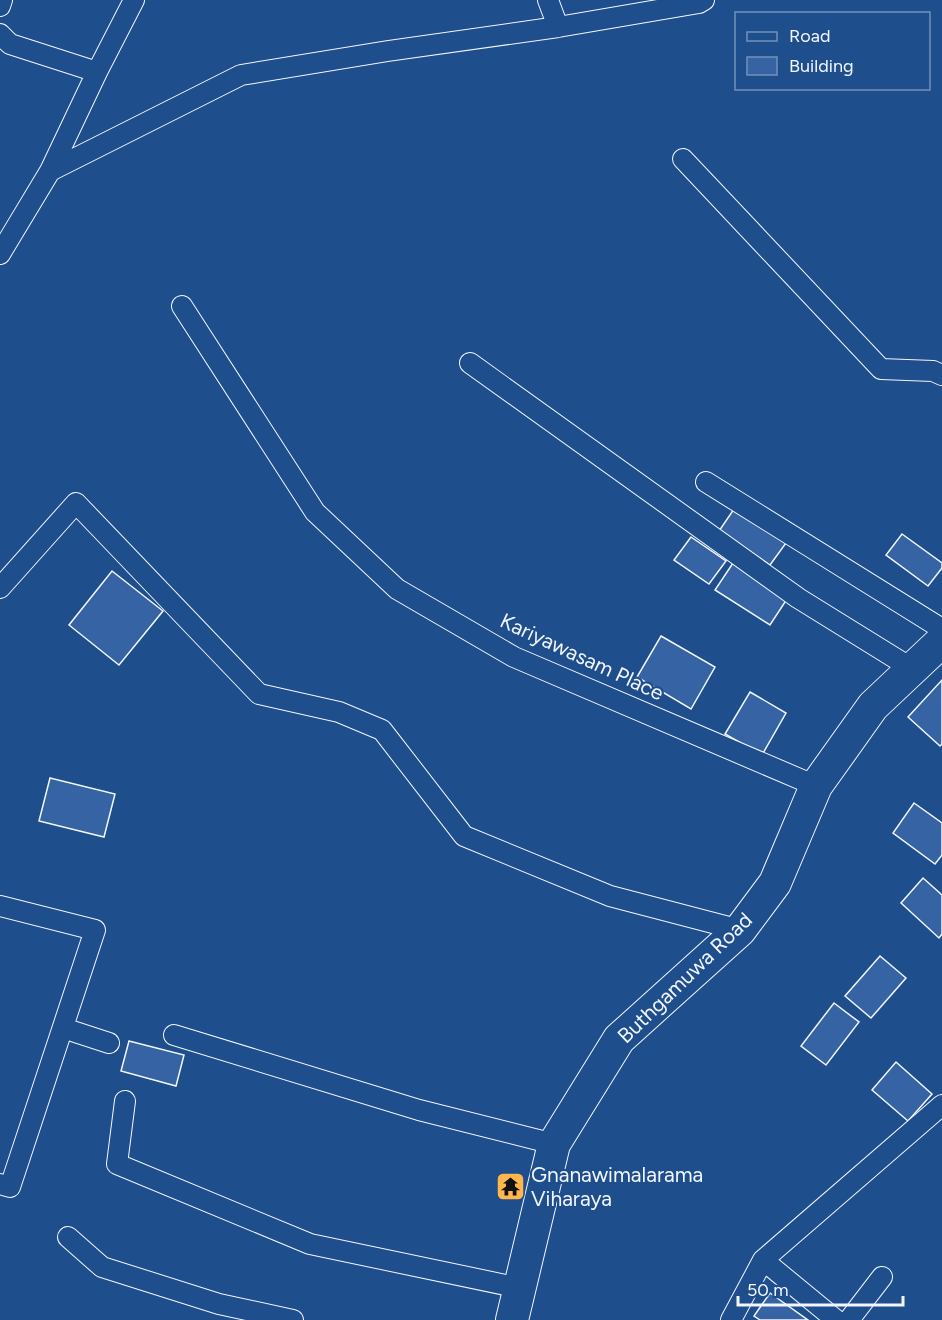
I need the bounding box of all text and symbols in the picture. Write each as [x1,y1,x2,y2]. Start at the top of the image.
legend [735,12,930,90]
text: Road [789,25,830,47]
text: Building [789,55,854,77]
street label: Kariyawasam Place [497,608,668,705]
street label: Buthgamuwa Road [612,907,757,1048]
place label: Gnanawimalarama Viharaya [531,1162,703,1211]
temple icon: Gnanawimalarama Viharaya [494,1171,526,1203]
scale bar [738,1269,903,1307]
text: 50 m [747,1279,789,1301]

